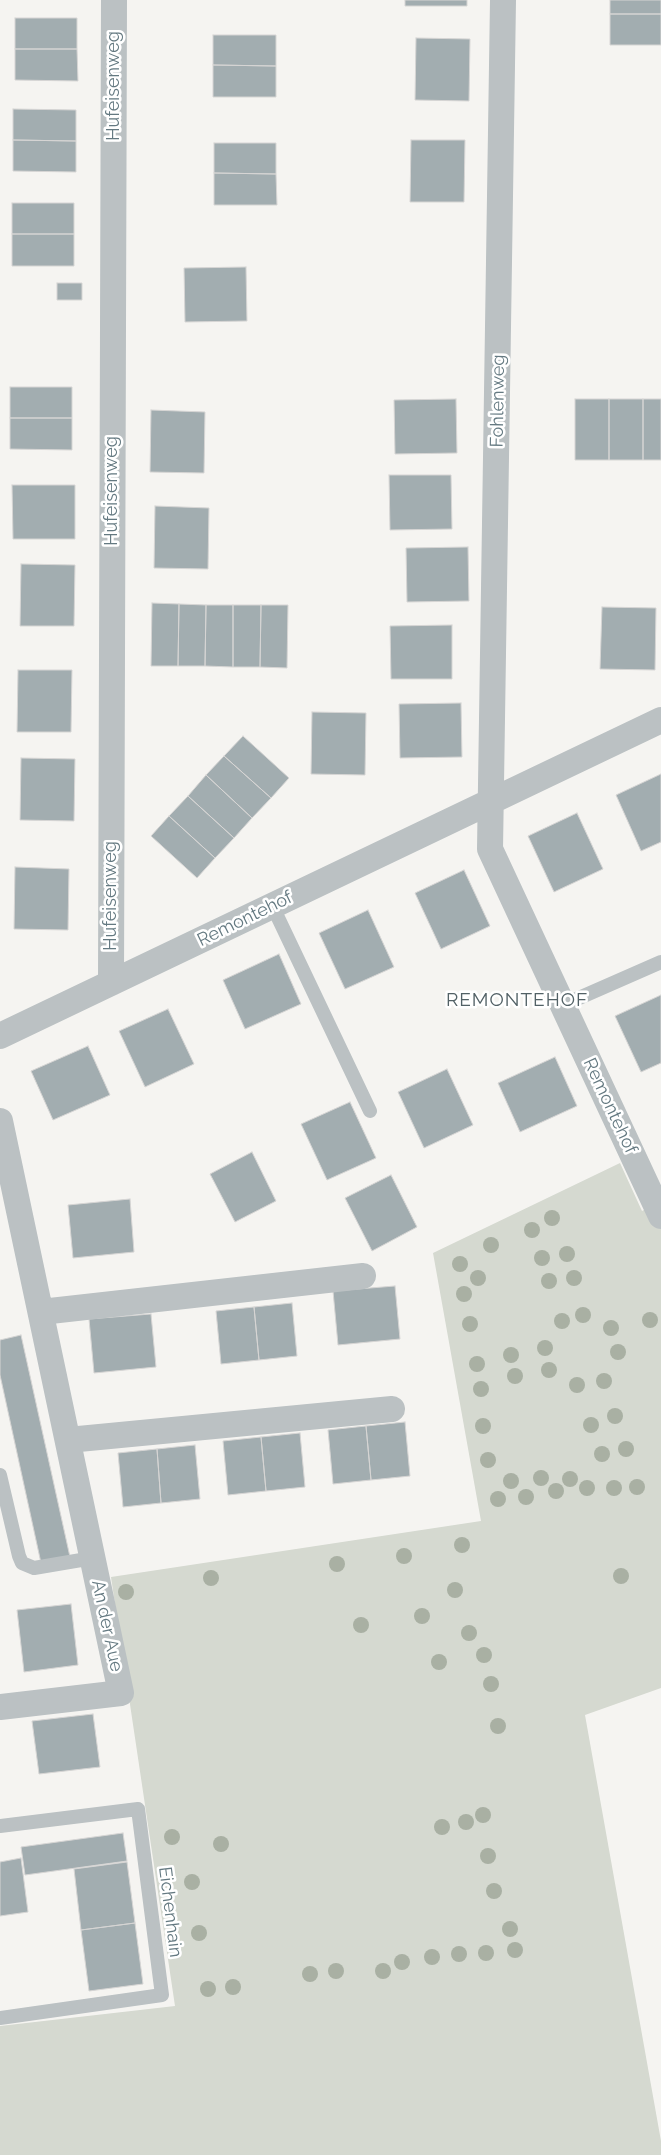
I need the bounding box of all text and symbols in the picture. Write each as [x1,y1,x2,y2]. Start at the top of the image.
street label: Hufeisenweg [103,31,125,141]
street label: Fohlenweg [486,354,510,448]
street label: Hufeisenweg [101,436,123,546]
street label: Hufeisenweg [100,841,122,951]
street label: Remontehof [194,887,296,951]
district label: REMONTEHOF [445,989,589,1011]
street label: Remontehof [578,1055,642,1157]
street label: An der Aue [87,1578,127,1674]
street label: Eichenhain [154,1866,186,1958]

